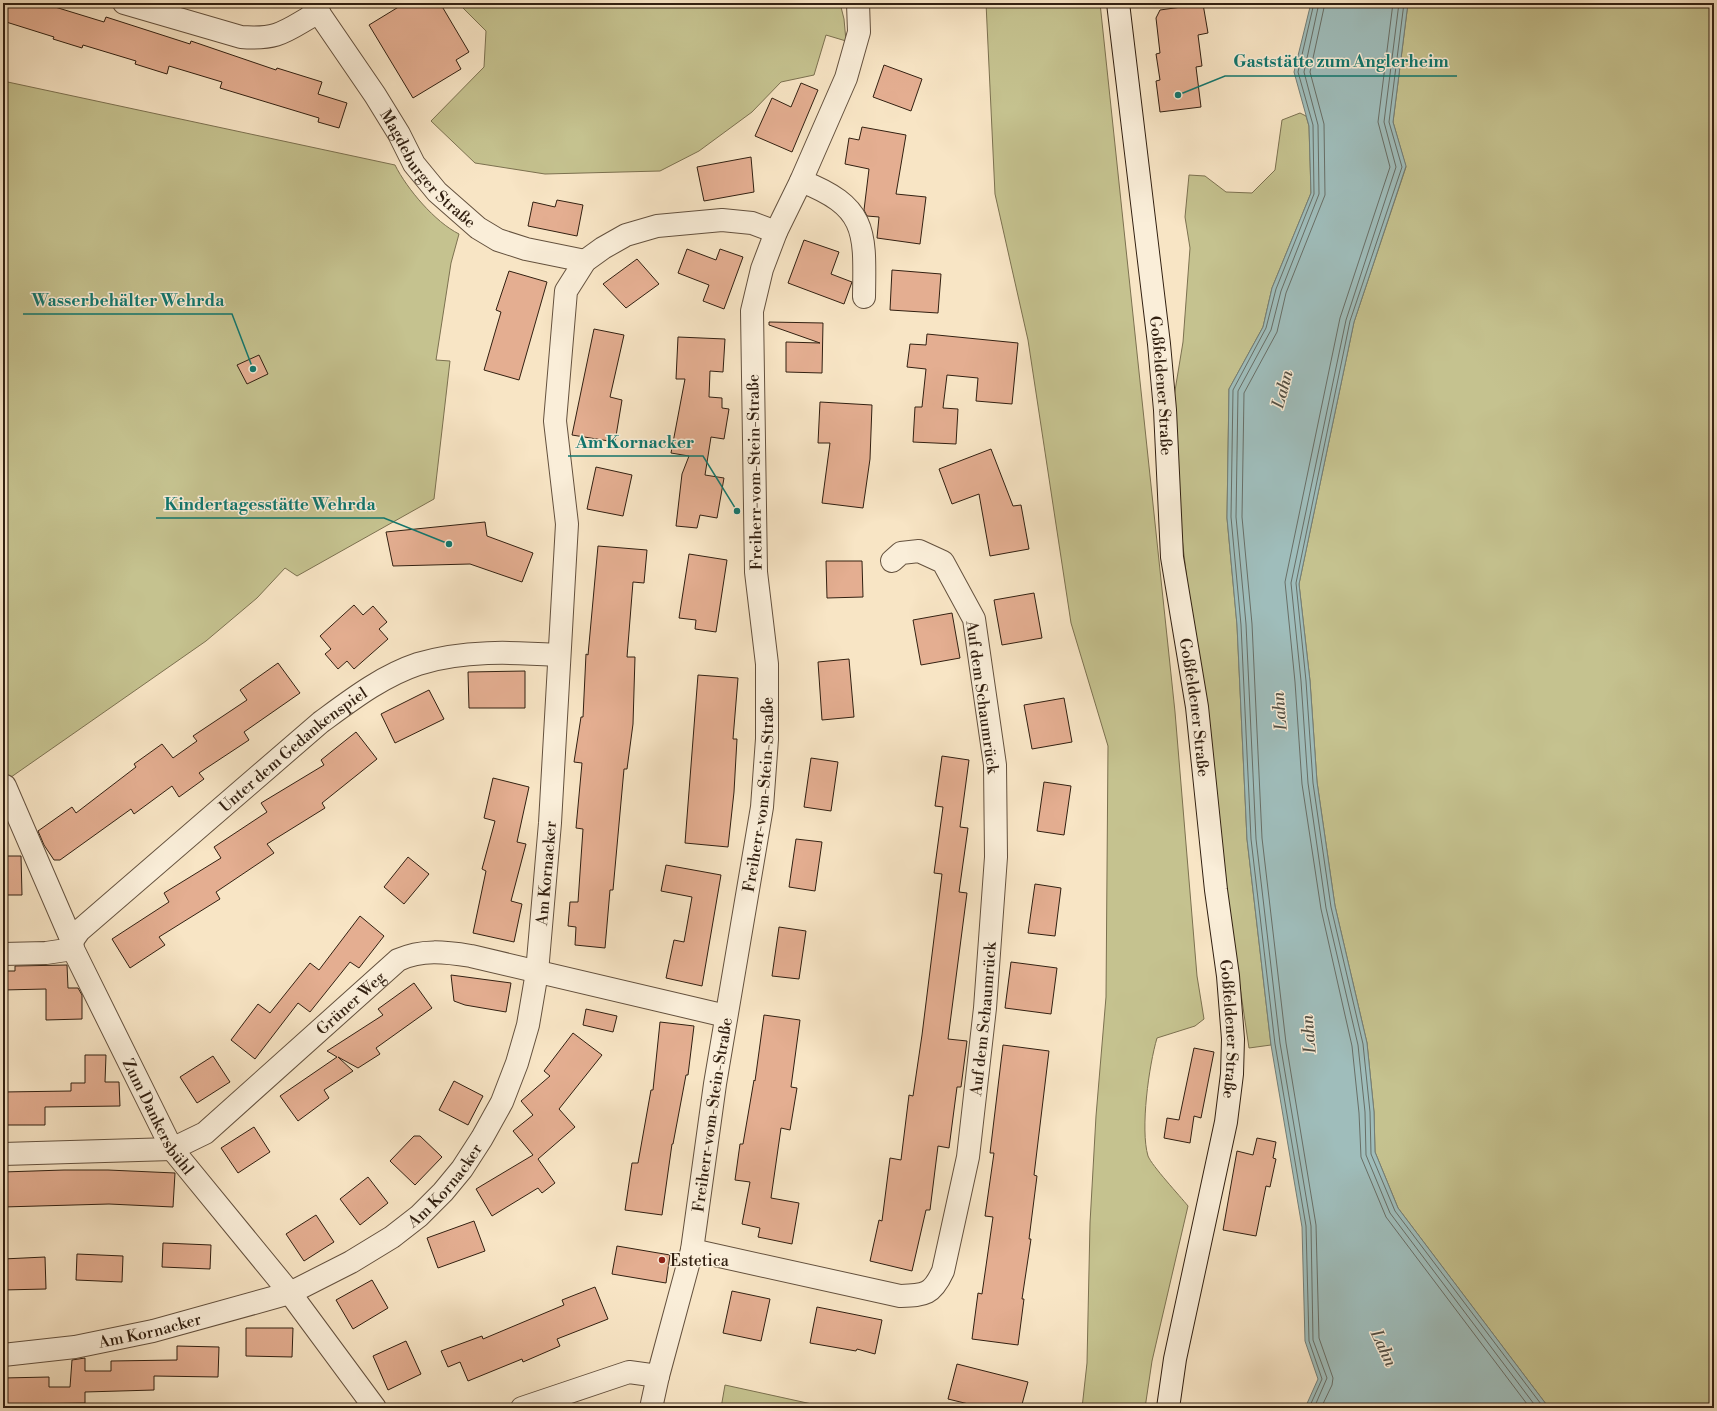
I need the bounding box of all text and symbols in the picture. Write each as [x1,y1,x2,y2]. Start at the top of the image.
callout: Gaststätte zum Anglerheim [1225,47,1457,76]
text: Gaststätte zum Anglerheim [1233,51,1449,73]
street label: Magdeburger Straße [375,106,480,233]
callout: Wasserbehälter Wehrda [23,285,232,314]
text: Wasserbehälter Wehrda [31,290,225,312]
street label: Goßfeldener Straße [1145,315,1176,456]
water label: Lahn [1267,367,1299,412]
street label: Freiherr-vom-Stein-Straße [743,374,767,570]
callout: Am Kornacker [568,427,703,456]
text: Am Kornacker [575,432,695,454]
callout: Kindertagesstätte Wehrda [156,489,384,518]
text: Kindertagesstätte Wehrda [164,494,376,516]
street label: Auf dem Schaumrück [961,618,1003,777]
street label: Goßfeldener Straße [1175,636,1213,778]
street label: Unter dem Gedankenspiel [215,683,371,817]
water label: Lahn [1267,690,1293,732]
street label: Freiherr-vom-Stein-Straße [739,697,778,894]
street label: Am Kornacker [532,820,561,927]
street label: Auf dem Schaumrück [966,940,1001,1098]
street label: Goßfeldener Straße [1215,958,1242,1100]
street label: Grüner Weg [312,967,390,1040]
water label: Lahn [1296,1013,1322,1055]
street label: Freiherr-vom-Stein-Straße [688,1016,737,1213]
street label: Zum Dankersbühl [118,1055,198,1179]
street label: Am Kornacker [403,1140,487,1233]
place label: Estetica [670,1251,730,1271]
marker: Estetica [657,1255,667,1265]
street label: Am Kornacker [96,1309,204,1353]
water label: Lahn [1365,1325,1401,1371]

